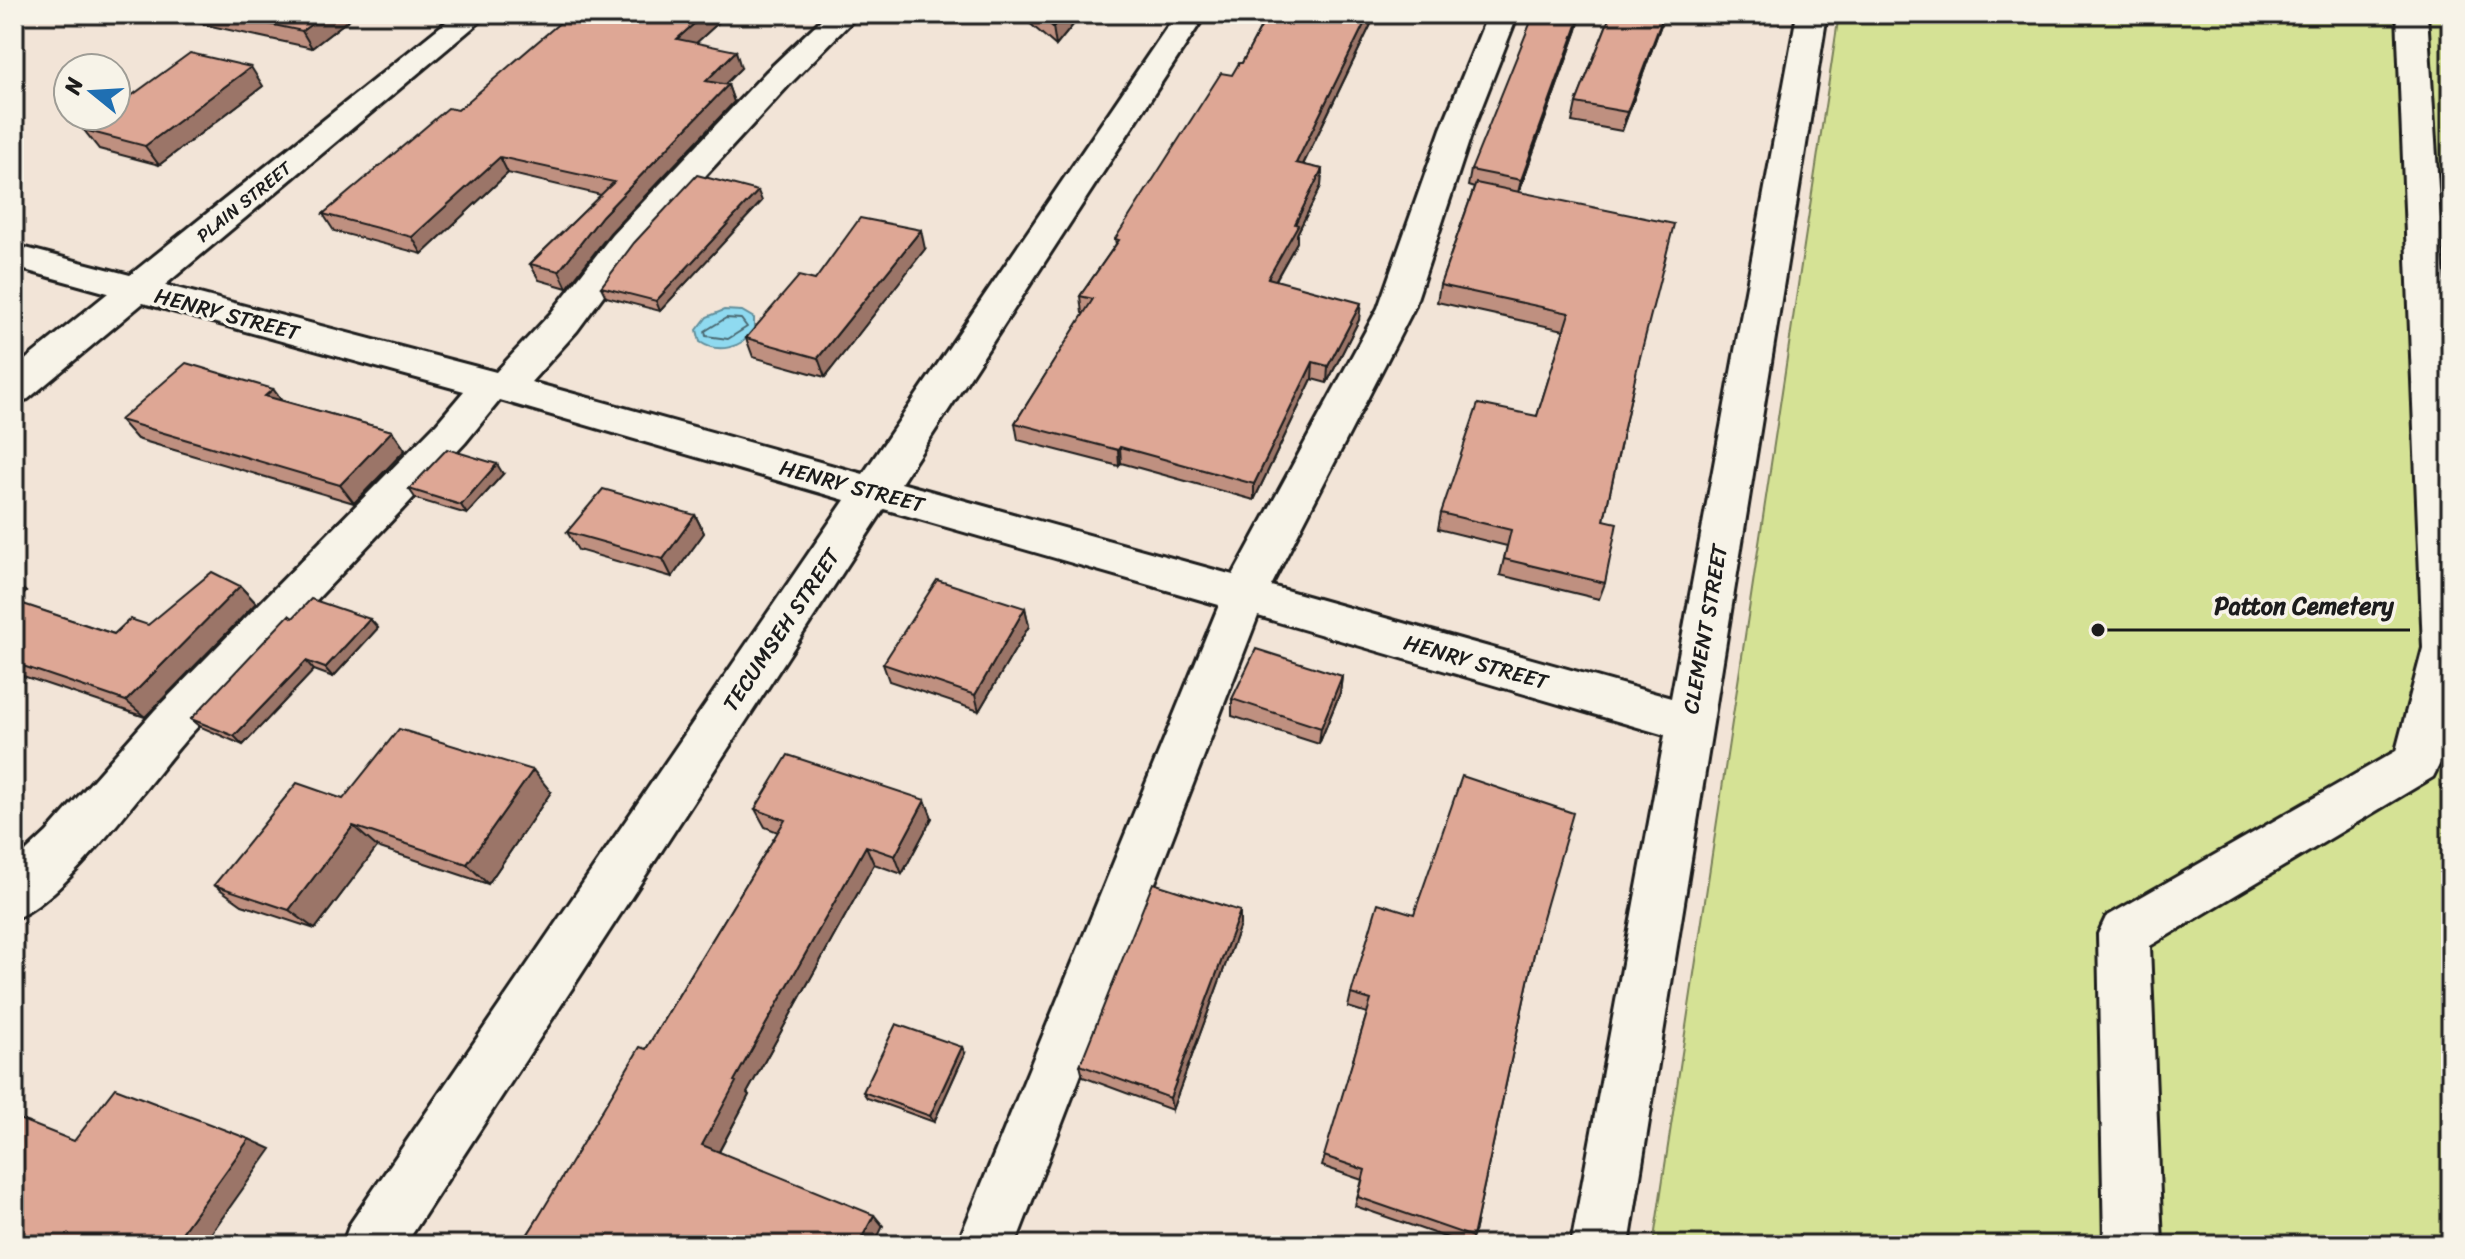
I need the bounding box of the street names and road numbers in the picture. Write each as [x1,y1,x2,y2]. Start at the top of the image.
street label: PLAIN STREET [189,153,300,251]
street label: HENRY STREET [150,276,305,352]
street label: HENRY STREET [775,448,930,524]
street label: TECUMSEH STREET [712,539,851,720]
street label: CLEMENT STREET [1671,540,1739,717]
street label: HENRY STREET [1399,623,1554,702]

